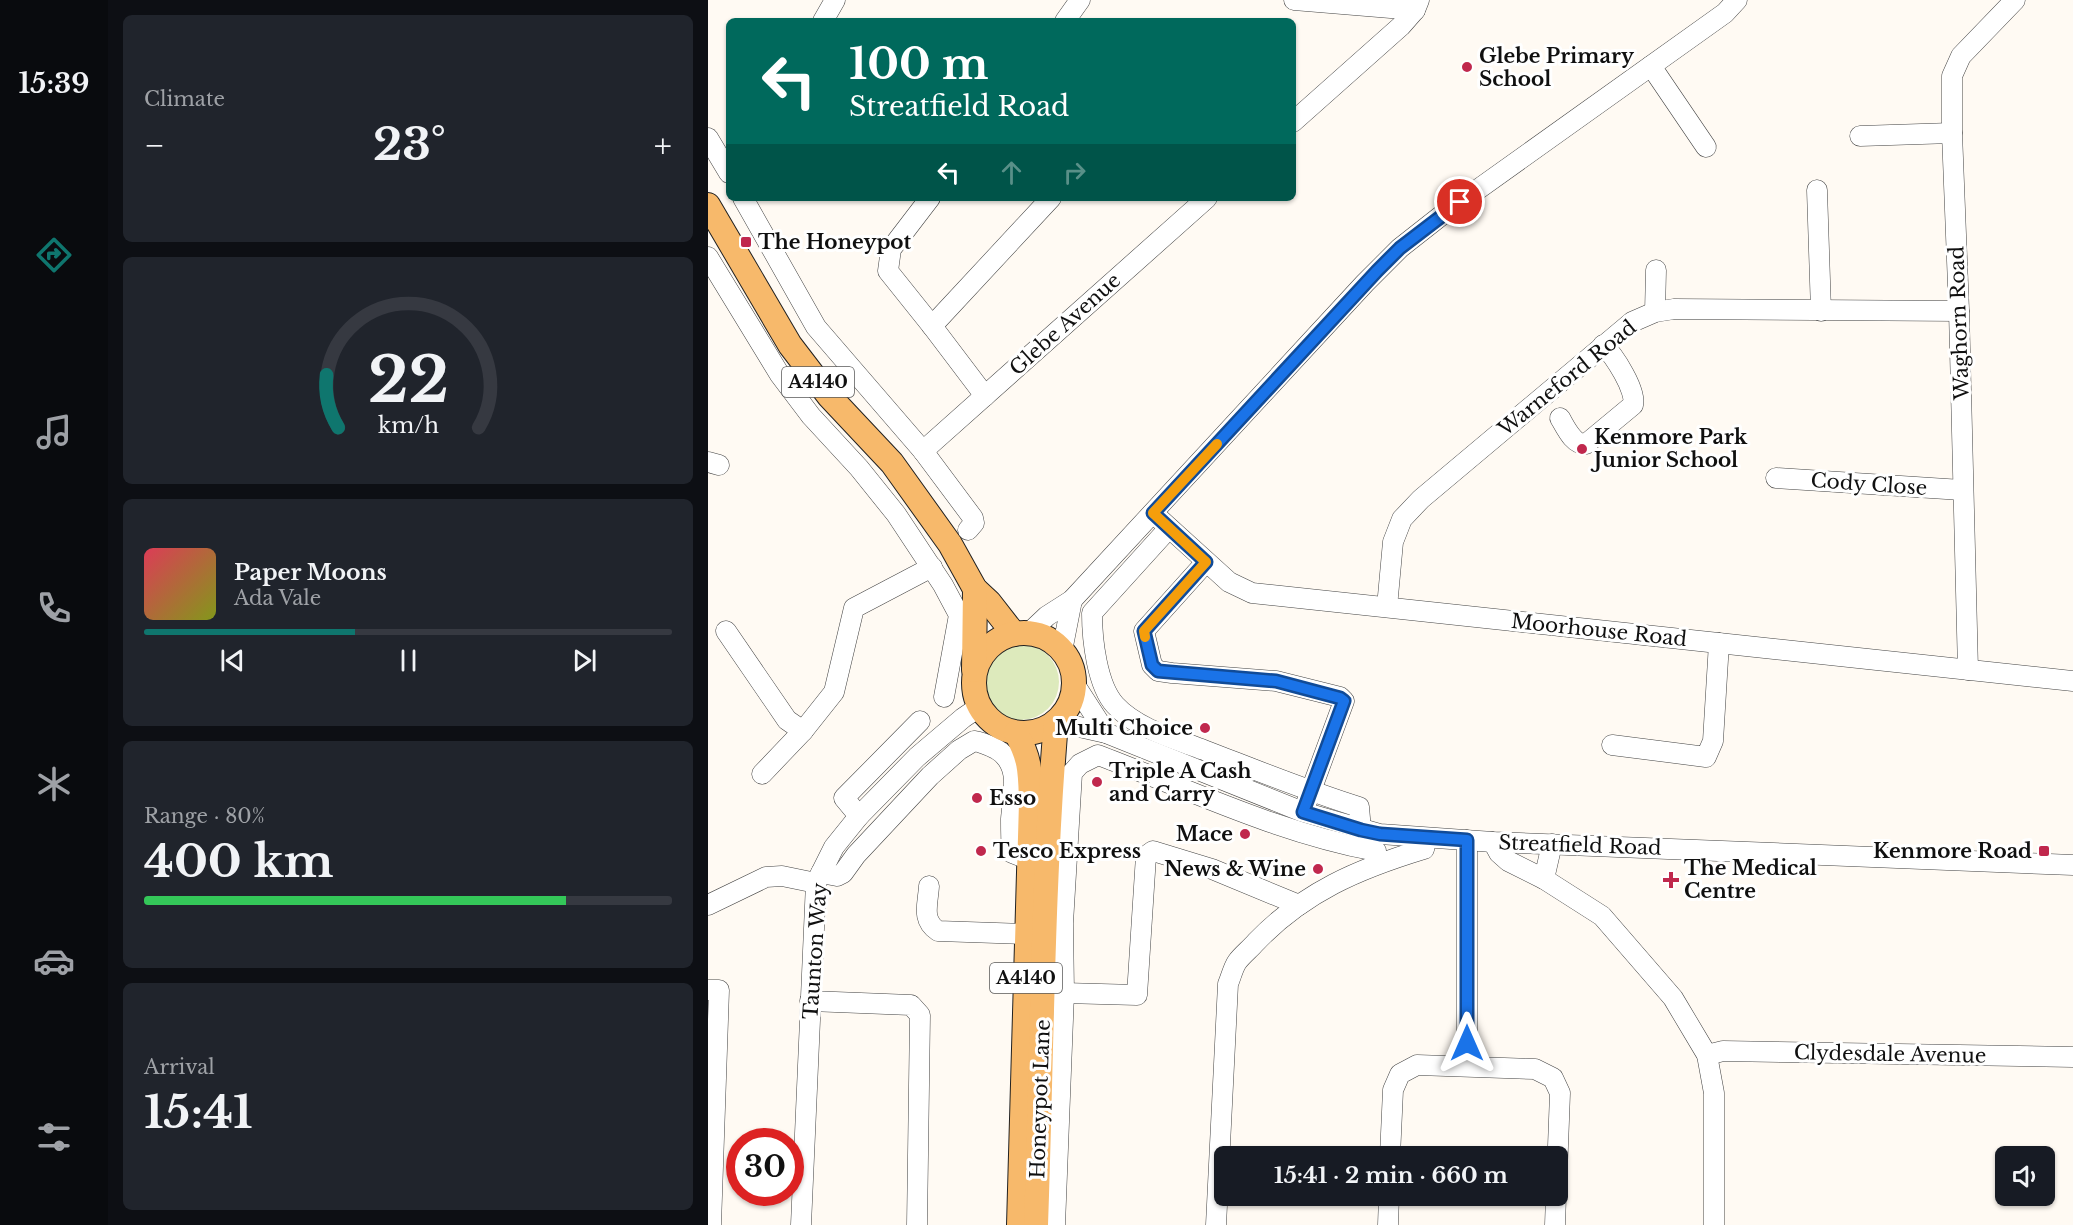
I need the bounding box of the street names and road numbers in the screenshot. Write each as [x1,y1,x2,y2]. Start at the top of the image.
street label: Waghorn Road [1944,246,1974,401]
street label: Glebe Avenue [1005,268,1125,380]
street label: Warneford Road [1492,315,1641,442]
road number: A4140 [782,367,854,397]
street label: Cody Close [1810,468,1928,500]
street label: Moorhouse Road [1510,609,1688,651]
street label: Streatfield Road [1498,830,1662,860]
street label: Taunton Way [798,882,832,1020]
road number: A4140 [990,963,1062,993]
street label: Honeypot Lane [1025,1019,1055,1179]
street label: Clydesdale Avenue [1794,1040,1986,1068]

